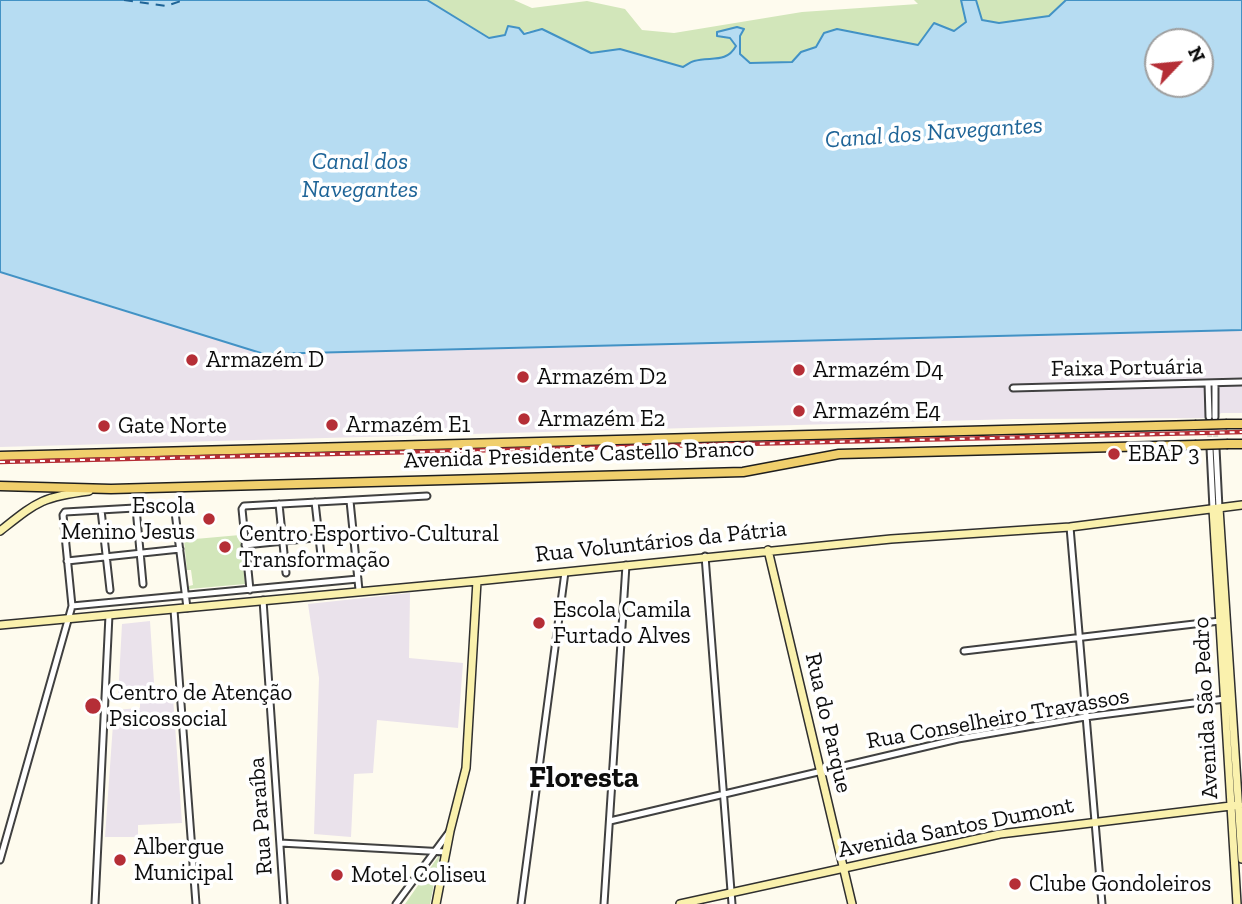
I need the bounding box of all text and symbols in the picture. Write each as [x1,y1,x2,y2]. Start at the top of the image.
north arrow [1144,28,1214,98]
text: N [1183,43,1210,66]
water label: Canal dos Navegantes [824,111,1044,155]
water label: Canal dos Navegantes [302,148,418,204]
place label: Armazém D [206,346,324,374]
marker: Armazém D [184,352,200,368]
street label: Faixa Portuária [1051,353,1203,383]
place label: Armazém D4 [813,356,944,384]
marker: Armazém D4 [791,362,807,378]
place label: Armazém D2 [537,363,667,391]
marker: Armazém D2 [515,369,531,385]
place label: Armazém E4 [813,397,941,425]
marker: Armazém E4 [791,403,807,419]
place label: Armazém E2 [538,405,665,433]
place label: Armazém E1 [346,411,470,439]
marker: Armazém E2 [516,411,532,427]
place label: Gate Norte [118,412,227,440]
marker: Armazém E1 [324,417,340,433]
marker: Gate Norte [96,418,112,434]
street label: Avenida Presidente Castello Branco [403,435,755,475]
place label: EBAP 3 [1128,440,1200,468]
marker: EBAP 3 [1106,446,1122,462]
place label: Escola Menino Jesus [61,492,195,546]
marker: Escola Menino Jesus [201,511,217,527]
street label: Rua Voluntários da Pátria [534,515,788,569]
place label: Centro Esportivo-Cultural Transformação [239,520,499,574]
marker: Centro Esportivo-Cultural Transformação [217,539,233,555]
place label: Escola Camila Furtado Alves [553,596,691,650]
marker: Escola Camila Furtado Alves [531,615,547,631]
street label: Avenida São Pedro [1187,616,1225,800]
street label: Rua do Parque [798,650,858,796]
place label: Centro de Atenção Psicossocial [109,679,292,733]
street label: Rua Conselheiro Travassos [865,682,1131,756]
marker: Centro de Atenção Psicossocial [83,696,103,716]
street label: Rua Paraíba [243,756,279,876]
district label: Floresta [529,760,639,796]
street label: Avenida Santos Dumont [836,792,1076,864]
place label: Albergue Municipal [134,833,233,887]
marker: Albergue Municipal [112,852,128,868]
place label: Motel Coliseu [351,861,486,889]
marker: Motel Coliseu [329,867,345,883]
place label: Clube Gondoleiros [1029,870,1211,898]
marker: Clube Gondoleiros [1007,876,1023,892]

